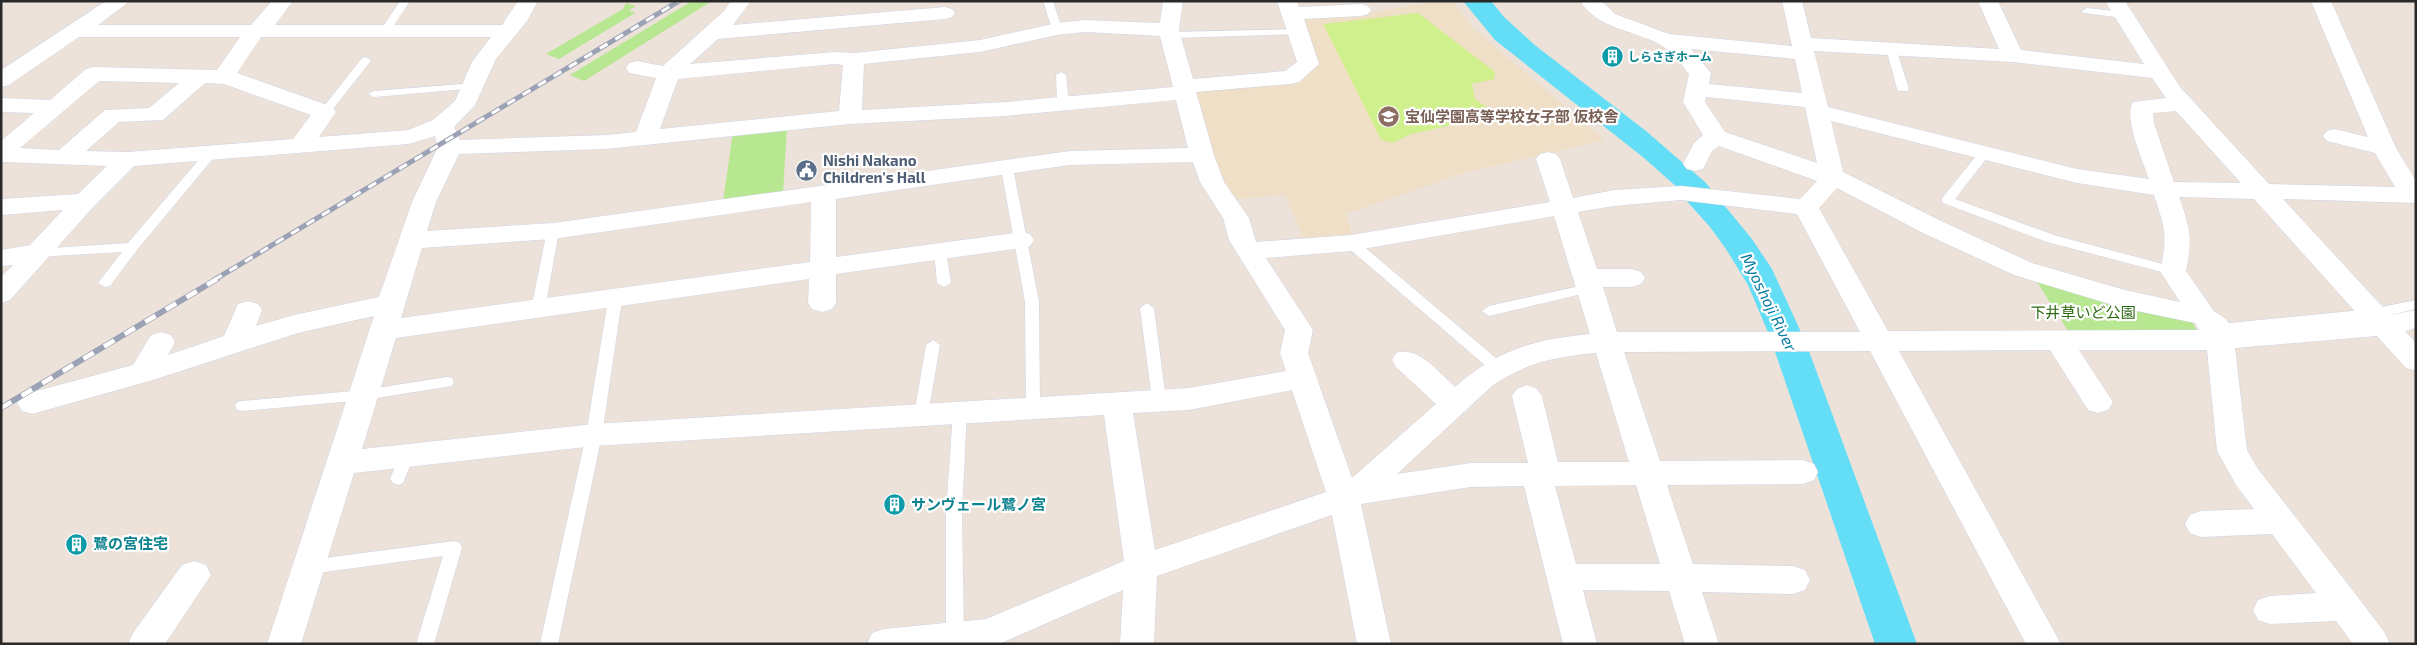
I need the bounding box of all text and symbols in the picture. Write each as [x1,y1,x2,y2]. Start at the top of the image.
building icon: しらさぎホーム [1600,45,1624,69]
place label: しらさぎホーム [1628,49,1712,63]
school or university icon: 宝仙学園高等学校女子部 仮校舎 [1377,105,1401,129]
place label: 宝仙学園高等学校女子部 仮校舎 [1405,107,1619,125]
place label: Nishi Nakano Children's Hall [823,151,926,186]
public building icon: Nishi Nakano Children's Hall [795,158,819,182]
water label: Myoshoji River [1737,250,1802,355]
park label: 下井草いど公園 [2030,303,2136,321]
building icon: サンヴェール鷺ノ宮 [883,493,907,517]
place label: サンヴェール鷺ノ宮 [911,495,1046,513]
building icon: 鷺の宮住宅 [65,532,89,556]
place label: 鷺の宮住宅 [93,534,168,552]

